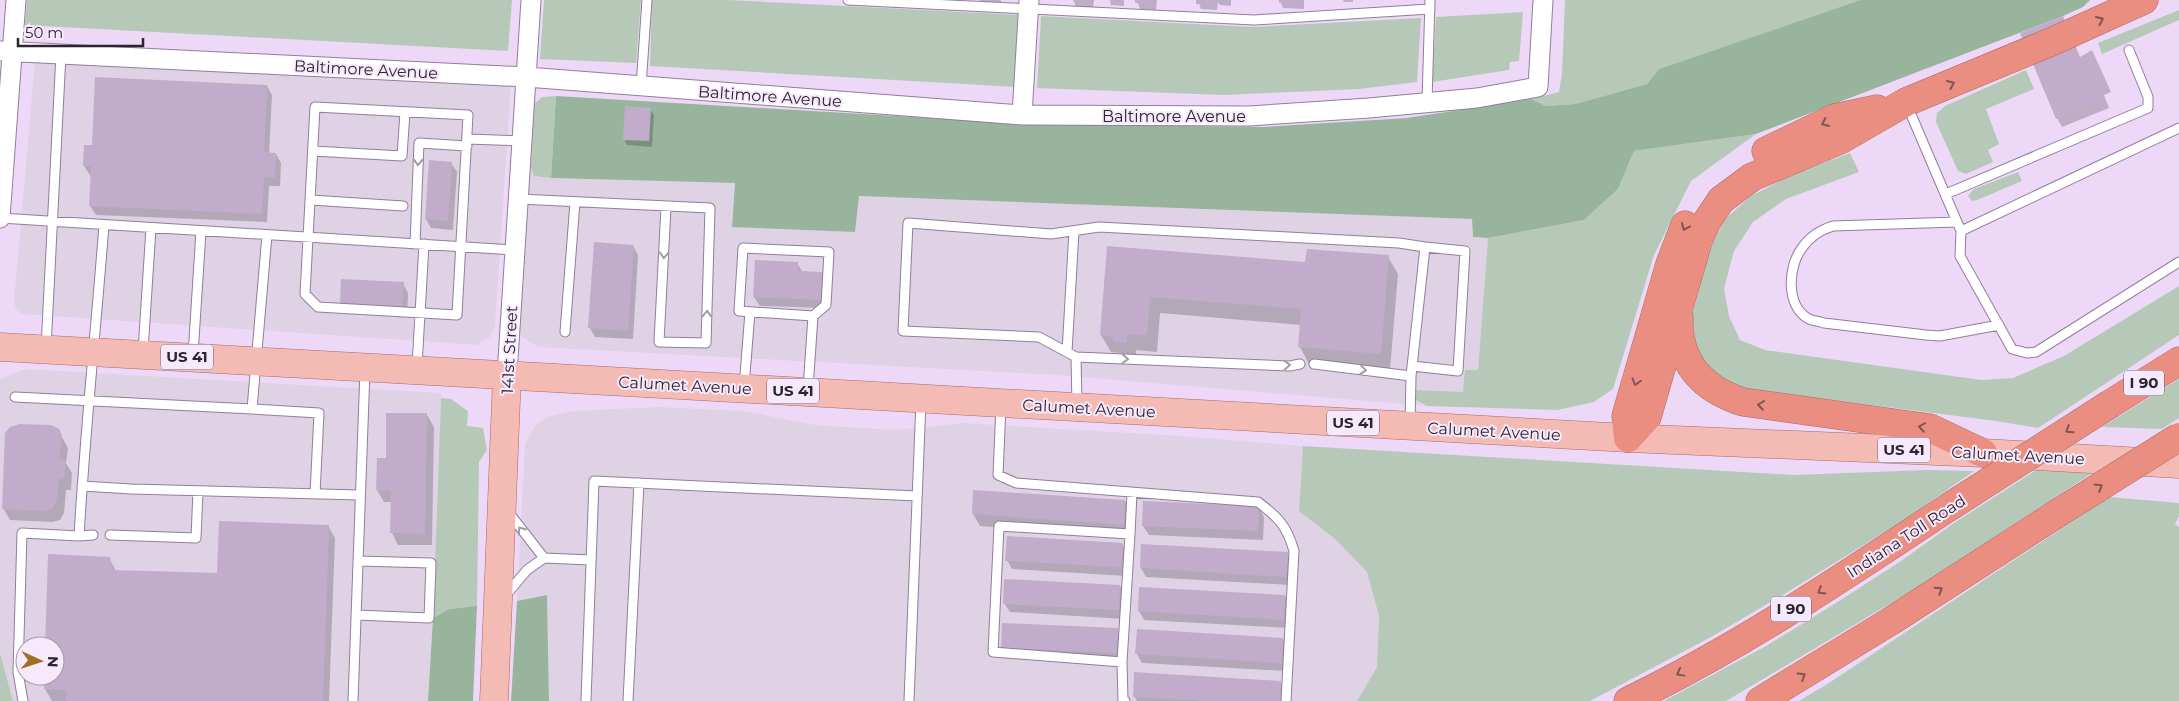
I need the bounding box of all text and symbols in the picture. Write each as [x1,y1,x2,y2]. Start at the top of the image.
scale bar [18,15,142,47]
one-way arrow [2095,15,2104,26]
text: 50 m [25,23,63,42]
street label: Baltimore Avenue [294,56,438,83]
one-way arrow [1946,79,1955,90]
street label: Baltimore Avenue [698,82,842,111]
street label: Baltimore Avenue [1102,107,1246,126]
one-way arrow [1821,117,1830,128]
one-way arrow [413,158,424,166]
one-way arrow [1680,222,1691,231]
one-way arrow [658,252,669,260]
street label: 141st Street [498,305,521,395]
one-way arrow [701,309,712,317]
road number: US 41 [161,344,213,370]
one-way arrow [1121,353,1129,364]
one-way arrow [1284,360,1292,371]
one-way arrow [1359,364,1367,375]
road number: I 90 [2124,370,2164,396]
street label: Calumet Avenue [618,373,752,398]
road number: US 41 [767,378,819,404]
one-way arrow [1631,378,1641,386]
street label: Calumet Avenue [1022,396,1156,421]
one-way arrow [1757,400,1765,411]
road number: US 41 [1327,410,1379,436]
street label: Calumet Avenue [1427,419,1561,444]
one-way arrow [1917,423,1926,433]
one-way arrow [2065,424,2074,434]
road number: US 41 [1878,438,1930,462]
street label: Calumet Avenue [1951,443,2085,468]
one-way arrow [2094,484,2103,494]
street label: Indiana Toll Road [1843,491,1969,582]
one-way arrow [518,526,527,536]
one-way arrow [1817,585,1826,595]
one-way arrow [1934,586,1943,596]
road number: I 90 [1771,596,1811,622]
north arrow [15,636,65,686]
text: N [44,656,62,668]
one-way arrow [1677,667,1686,677]
one-way arrow [1796,673,1805,683]

